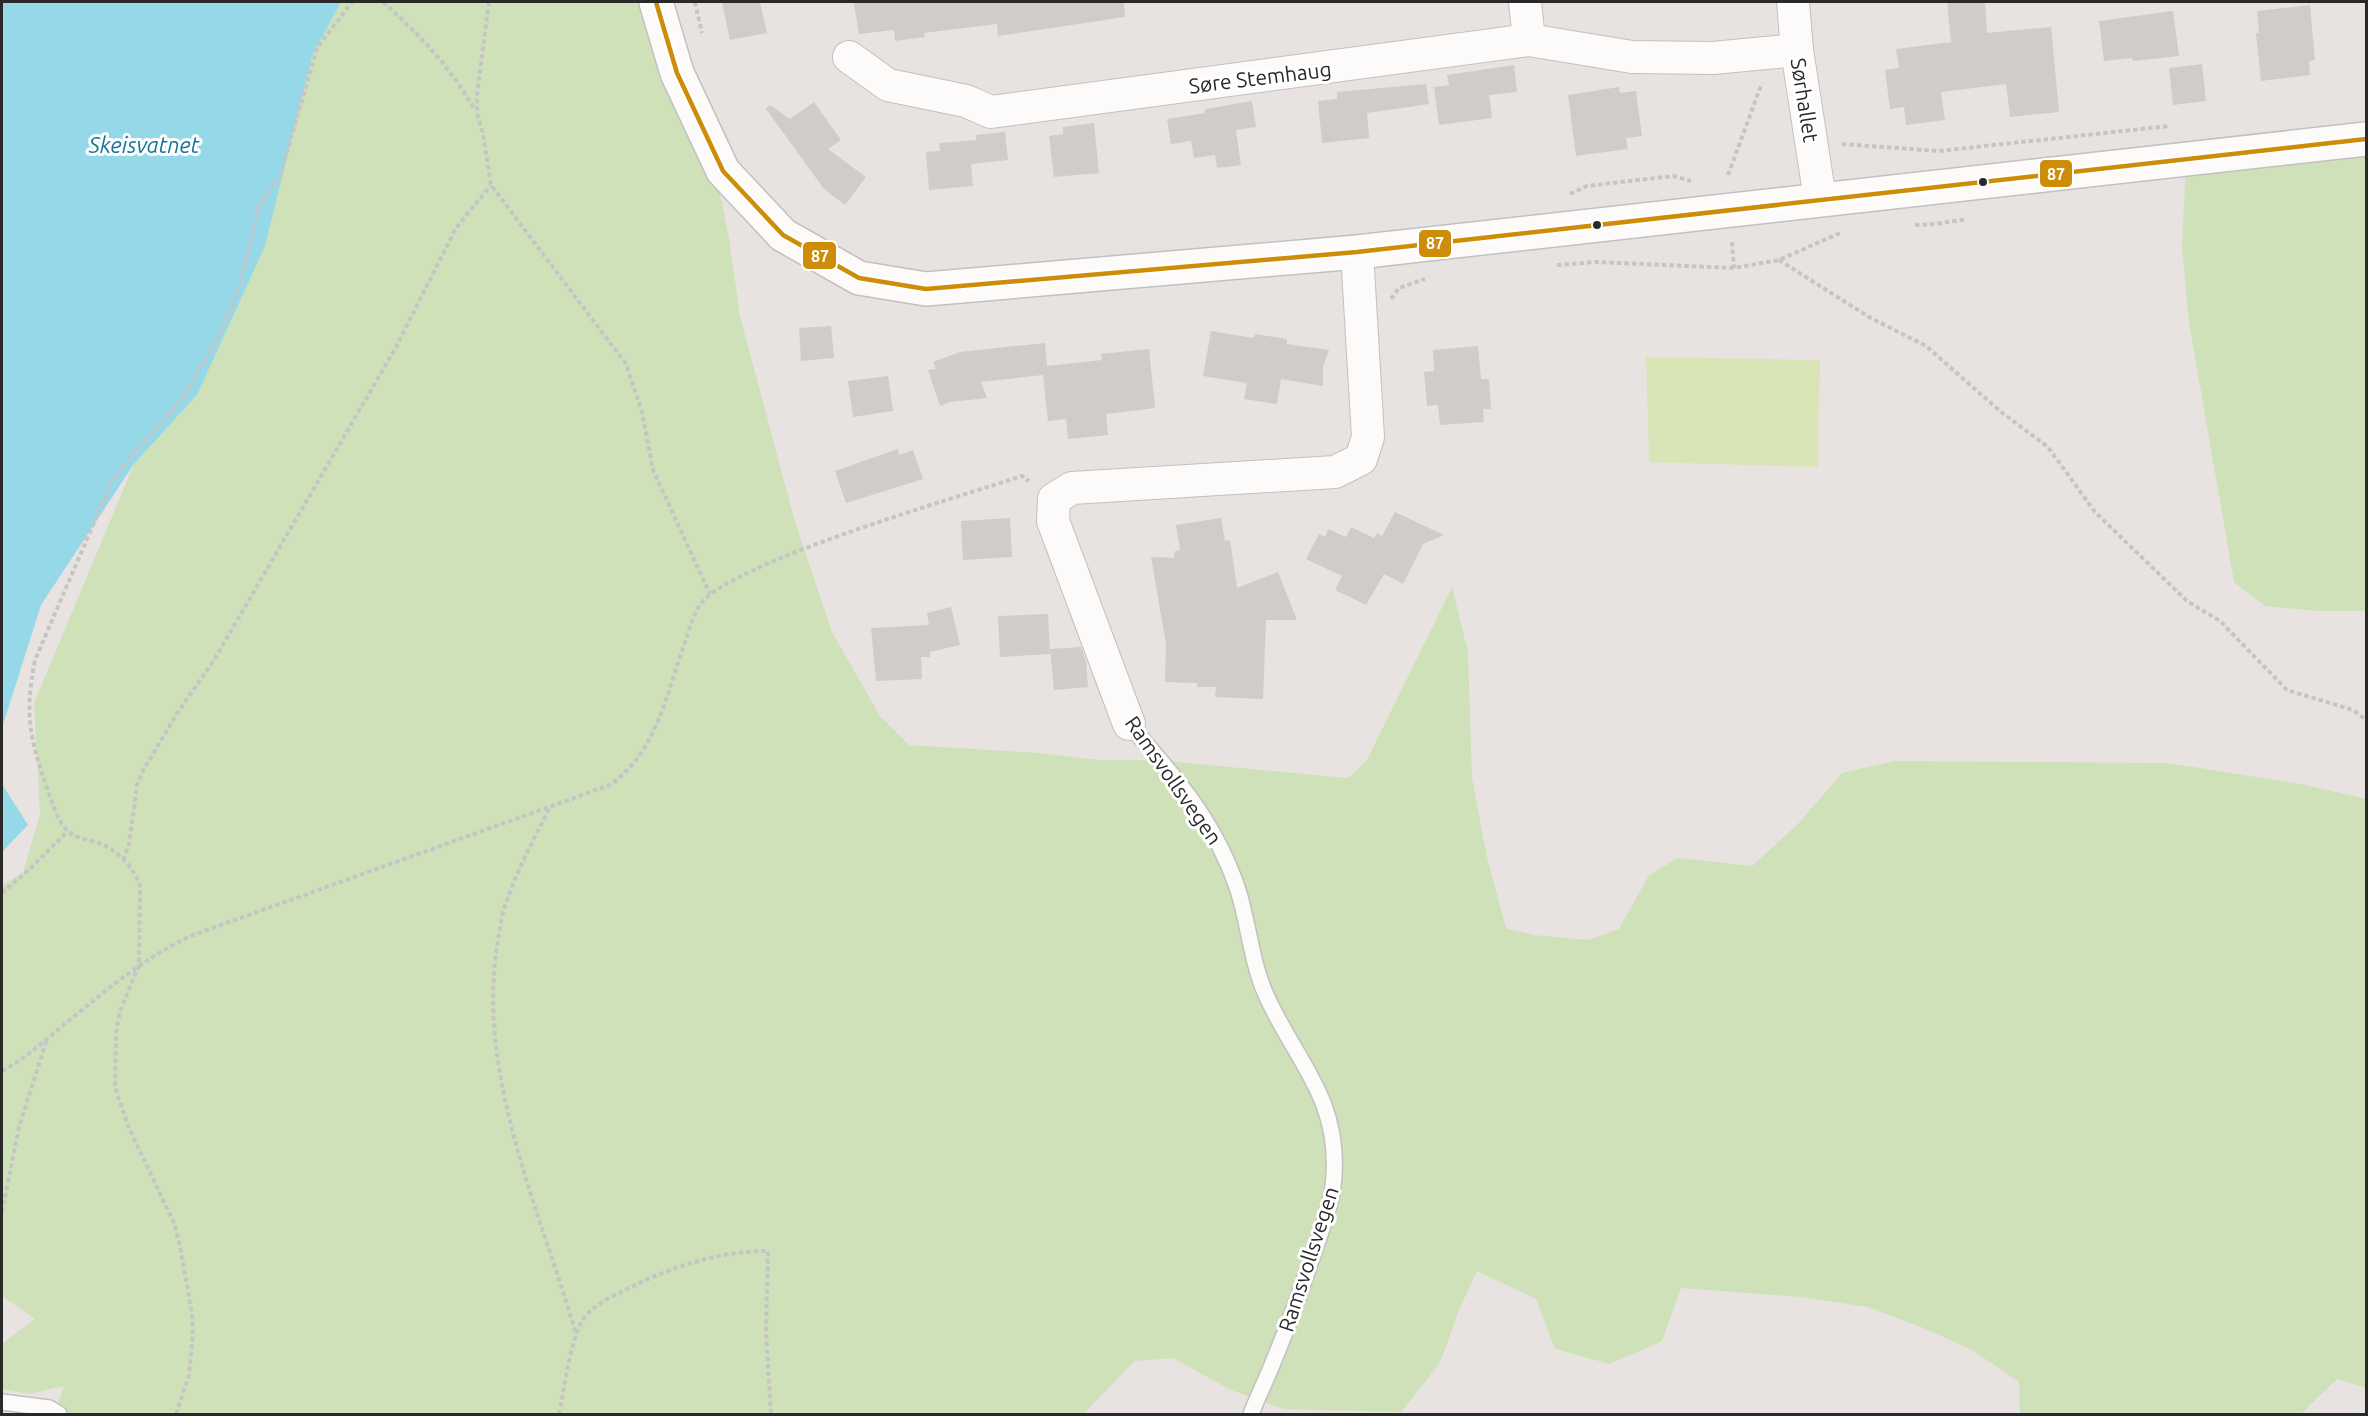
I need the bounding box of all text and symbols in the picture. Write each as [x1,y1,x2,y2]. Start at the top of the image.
street label: Søre Stemhaug [1187,56,1333,98]
street label: Sørhallet [1787,56,1823,144]
water label: Skeisvatnet [88,132,200,157]
line badge: 87 [2039,159,2073,188]
text: 87 [2047,165,2065,183]
unlabelled marker [1977,176,1989,188]
unlabelled marker [1591,219,1603,231]
line badge: 87 [1418,229,1452,258]
text: 87 [1426,234,1444,252]
line badge: 87 [802,241,837,270]
text: 87 [811,247,829,265]
street label: Ramsvollsvegen [1121,711,1227,849]
street label: Ramsvollsvegen [1273,1183,1343,1335]

